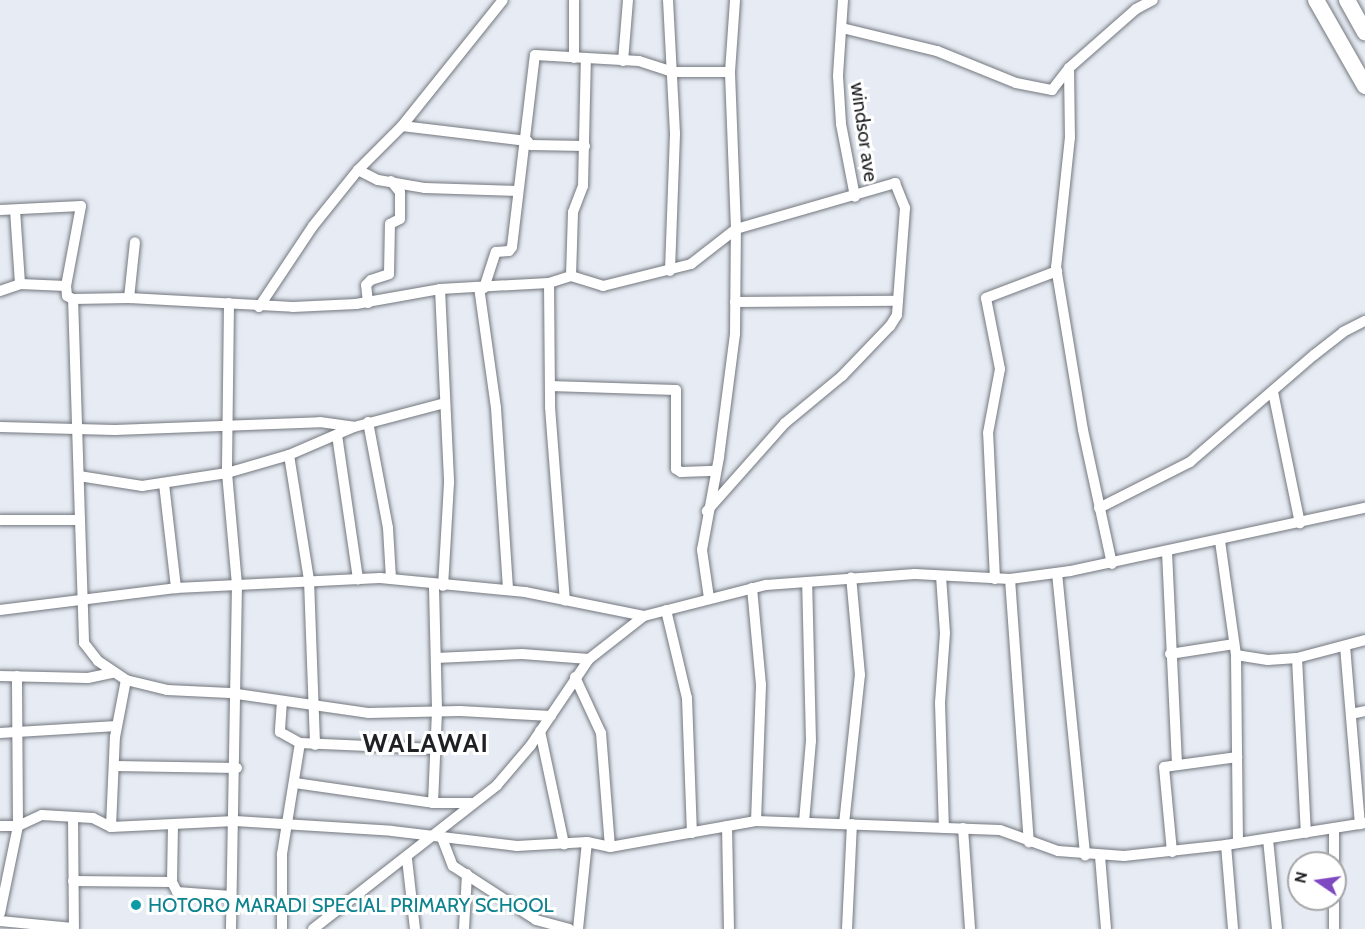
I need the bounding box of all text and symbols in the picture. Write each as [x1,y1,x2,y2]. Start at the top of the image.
street label: windsor ave [845,81,883,183]
district label: WALAWAI [363,728,489,760]
north arrow [1287,851,1347,911]
text: N [1290,870,1311,885]
place label: HOTORO MARADI SPECIAL PRIMARY SCHOOL [148,893,554,917]
marker: HOTORO MARADI SPECIAL PRIMARY SCHOOL [129,898,143,912]

